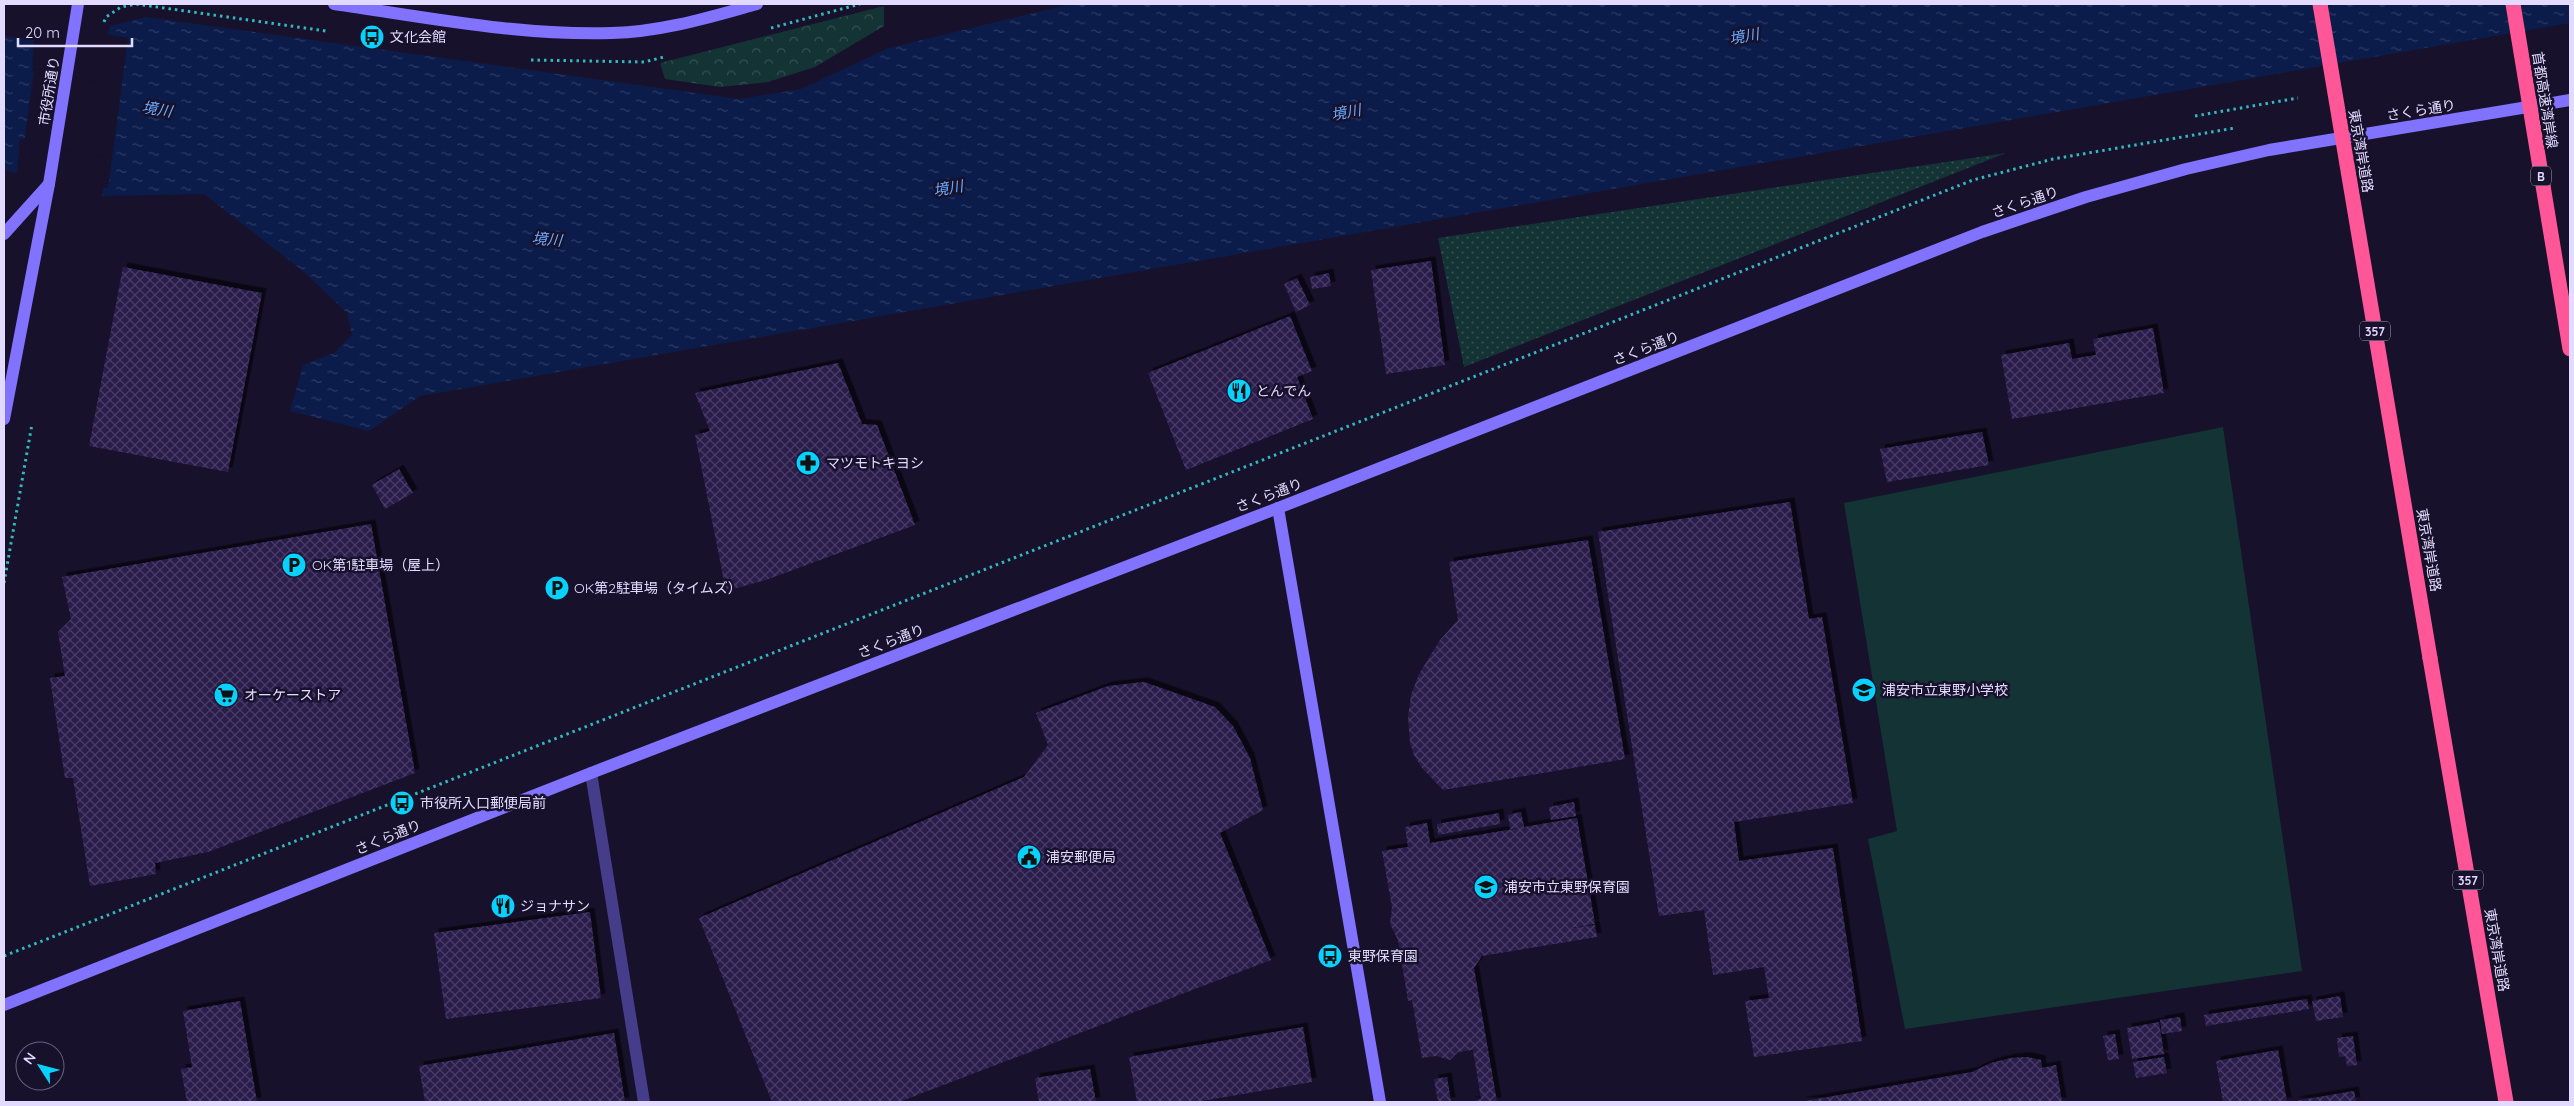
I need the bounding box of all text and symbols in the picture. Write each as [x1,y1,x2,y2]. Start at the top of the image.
scale bar [18,15,131,47]
text: 20 m [25,23,60,42]
water label: 境川 [1727,23,1762,48]
bus stop icon: 文化会館 [359,24,385,50]
place label: 文化会館 [390,28,446,46]
street label: 首都高速湾岸線 [2528,50,2562,150]
street label: 市役所通り [35,55,63,127]
street label: さくら通り [2385,96,2457,124]
water label: 境川 [141,97,175,121]
water label: 境川 [1329,99,1364,124]
street label: 東京湾岸道路 [2345,108,2377,194]
road number: B [2531,167,2551,186]
water label: 境川 [932,176,966,200]
street label: さくら通り [1989,182,2061,222]
water label: 境川 [531,228,565,250]
road number: 357 [2360,322,2390,341]
street label: さくら通り [1610,327,1682,369]
restaurant icon: とんでん [1226,378,1252,404]
place label: とんでん [1256,382,1311,400]
pharmacy icon: マツモトキヨシ [795,450,821,476]
place label: マツモトキヨシ [826,454,924,472]
street label: さくら通り [1233,474,1305,516]
street label: 東京湾岸道路 [2413,507,2445,593]
parking icon: OK第1駐車場（屋上） [281,552,307,578]
place label: OK第1駐車場（屋上） [312,556,449,574]
parking icon: OK第2駐車場（タイムズ） [544,575,570,601]
place label: OK第2駐車場（タイムズ） [574,579,742,597]
street label: さくら通り [855,620,927,662]
school or university icon: 浦安市立東野小学校 [1851,677,1877,703]
place label: 浦安市立東野小学校 [1882,681,2008,699]
supermarket icon: オーケーストア [213,682,239,708]
place label: オーケーストア [244,686,341,704]
bus stop icon: 市役所入口郵便局前 [389,790,415,816]
place label: 市役所入口郵便局前 [420,794,546,812]
street label: さくら通り [352,816,424,858]
public building icon: 浦安郵便局 [1016,844,1042,870]
place label: 浦安郵便局 [1046,848,1116,866]
road number: 357 [2453,870,2483,890]
school or university icon: 浦安市立東野保育園 [1473,874,1499,900]
place label: 浦安市立東野保育園 [1504,878,1630,896]
restaurant icon: ジョナサン [490,893,516,919]
place label: ジョナサン [520,897,590,915]
street label: 東京湾岸道路 [2481,907,2513,993]
bus stop icon: 東野保育園 [1317,943,1343,969]
place label: 東野保育園 [1348,947,1418,965]
north arrow [15,1041,65,1091]
text: N [19,1049,40,1068]

